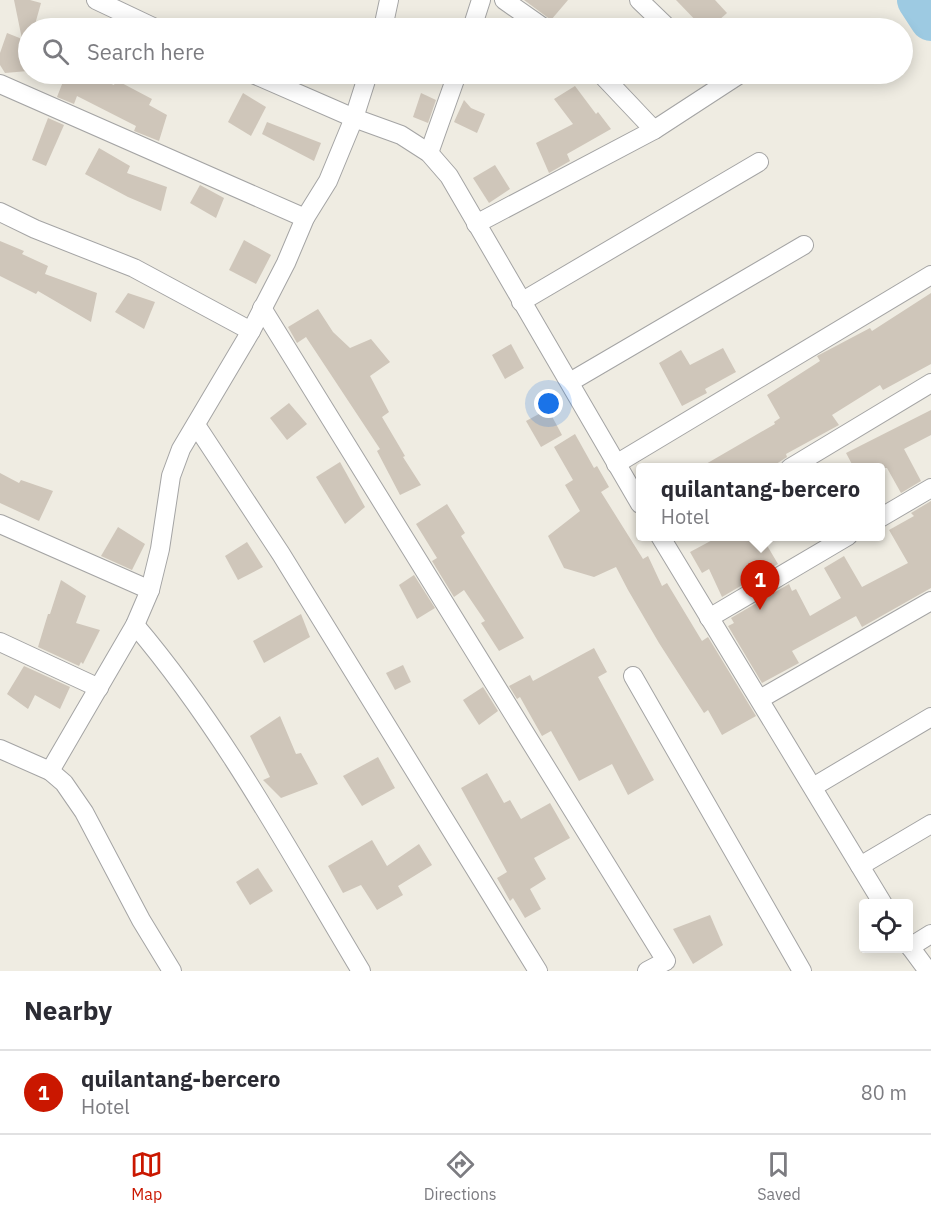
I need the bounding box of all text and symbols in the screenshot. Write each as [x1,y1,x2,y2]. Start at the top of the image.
search box [18,18,913,84]
icon: search [39,35,72,68]
text: Search here [87,37,205,66]
your location [534,389,563,418]
popup [636,463,885,541]
text: quilantang-bercero [661,474,860,503]
text: Hotel [661,503,709,530]
pin: 1 [740,560,780,610]
map controls [859,899,913,953]
button: locate [859,899,913,953]
text: Nearby [24,993,112,1027]
text: quilantang-bercero [81,1064,280,1093]
text: 1 [38,1079,50,1106]
text: 80 m [861,1079,907,1106]
text: Hotel [81,1093,130,1120]
tab: Map [130,1148,163,1204]
tab: Directions [424,1148,497,1204]
tab: Saved [757,1148,801,1204]

